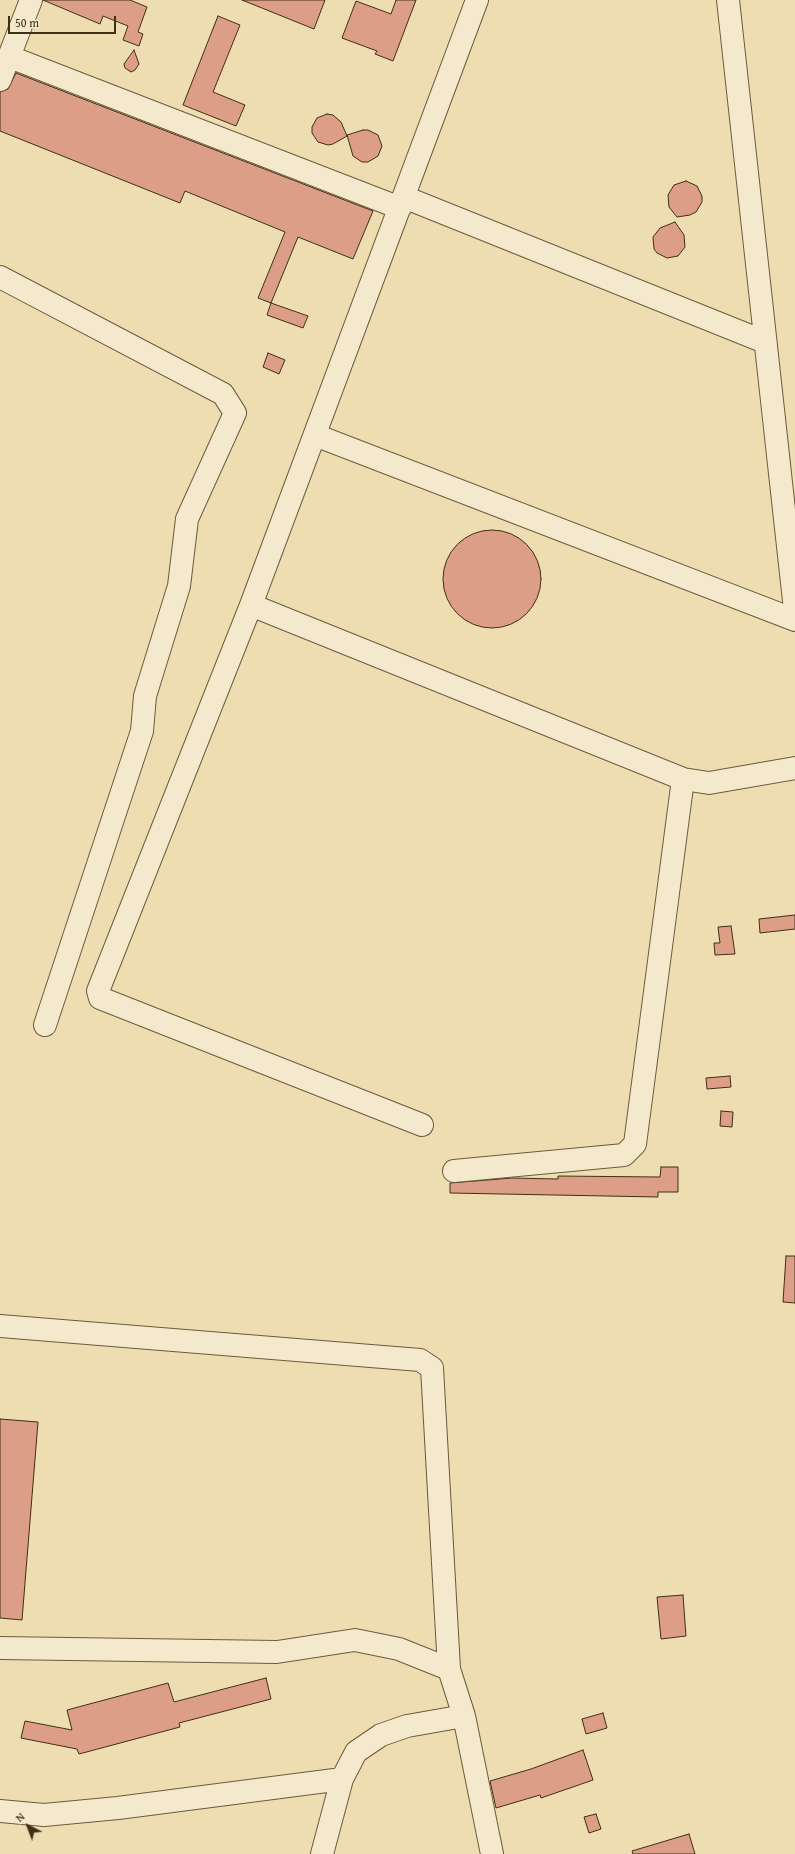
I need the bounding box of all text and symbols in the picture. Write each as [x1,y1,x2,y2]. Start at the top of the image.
scale bar [10,8,118,34]
text: 50 m [15,14,39,31]
north arrow [8,1806,48,1846]
text: N [12,1809,28,1825]

